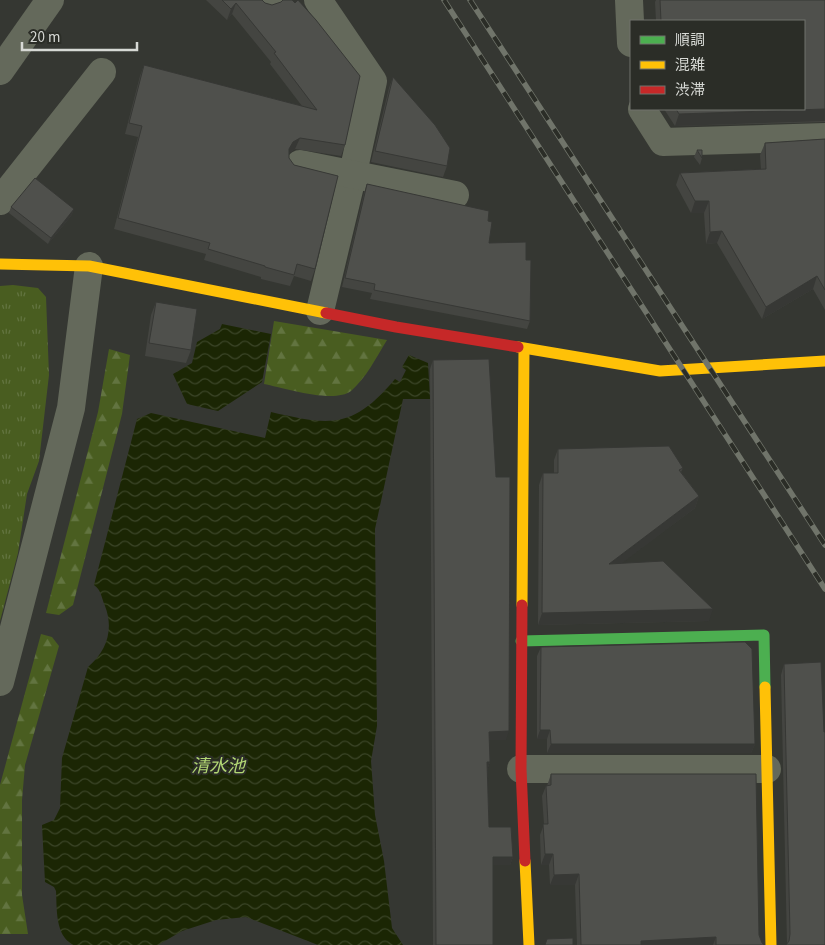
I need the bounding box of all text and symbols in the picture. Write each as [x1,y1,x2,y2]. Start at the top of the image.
scale bar [22,20,138,52]
legend [630,20,805,110]
text: 20 m [30,27,60,48]
text: 順調 [675,30,705,51]
text: 混雑 [675,55,705,76]
text: 渋滞 [675,80,705,101]
water label: 清水池 [191,754,247,779]

